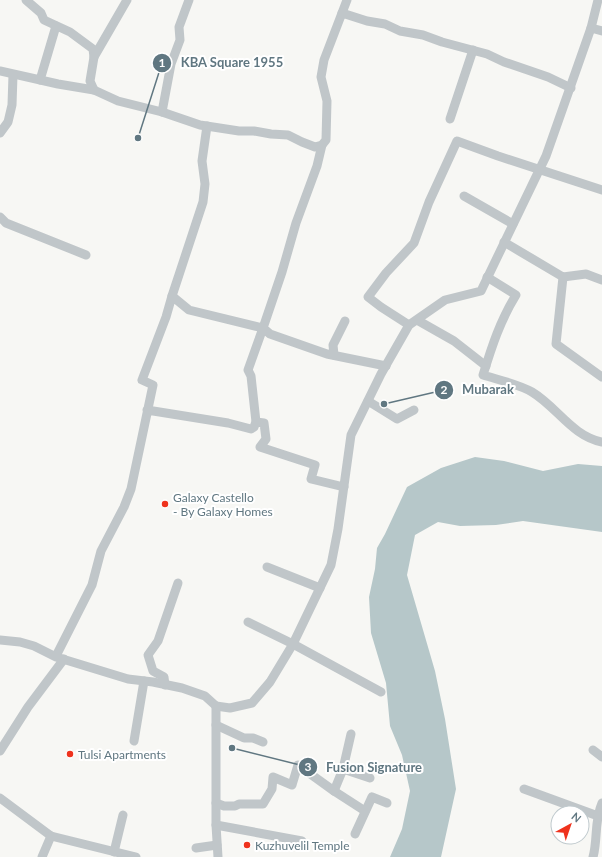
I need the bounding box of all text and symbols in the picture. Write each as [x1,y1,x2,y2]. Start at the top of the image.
callout: KBA Square 1955 [152,50,291,75]
text: KBA Square 1955 [181,54,283,70]
text: 1 [159,55,166,70]
callout: Mubarak [434,377,522,402]
text: Mubarak [462,381,514,397]
text: 2 [441,382,448,397]
place label: Galaxy Castello - By Galaxy Homes [173,490,273,519]
marker: Galaxy Castello - By Galaxy Homes [160,499,170,509]
place label: Tulsi Apartments [78,747,166,762]
marker: Tulsi Apartments [65,749,75,759]
callout: Fusion Signature [298,755,430,780]
text: 3 [305,759,312,774]
text: Fusion Signature [326,759,422,775]
north arrow [550,805,590,845]
text: N [569,809,584,825]
place label: Kuzhuvelil Temple [255,838,349,853]
marker: Kuzhuvelil Temple [242,840,252,850]

